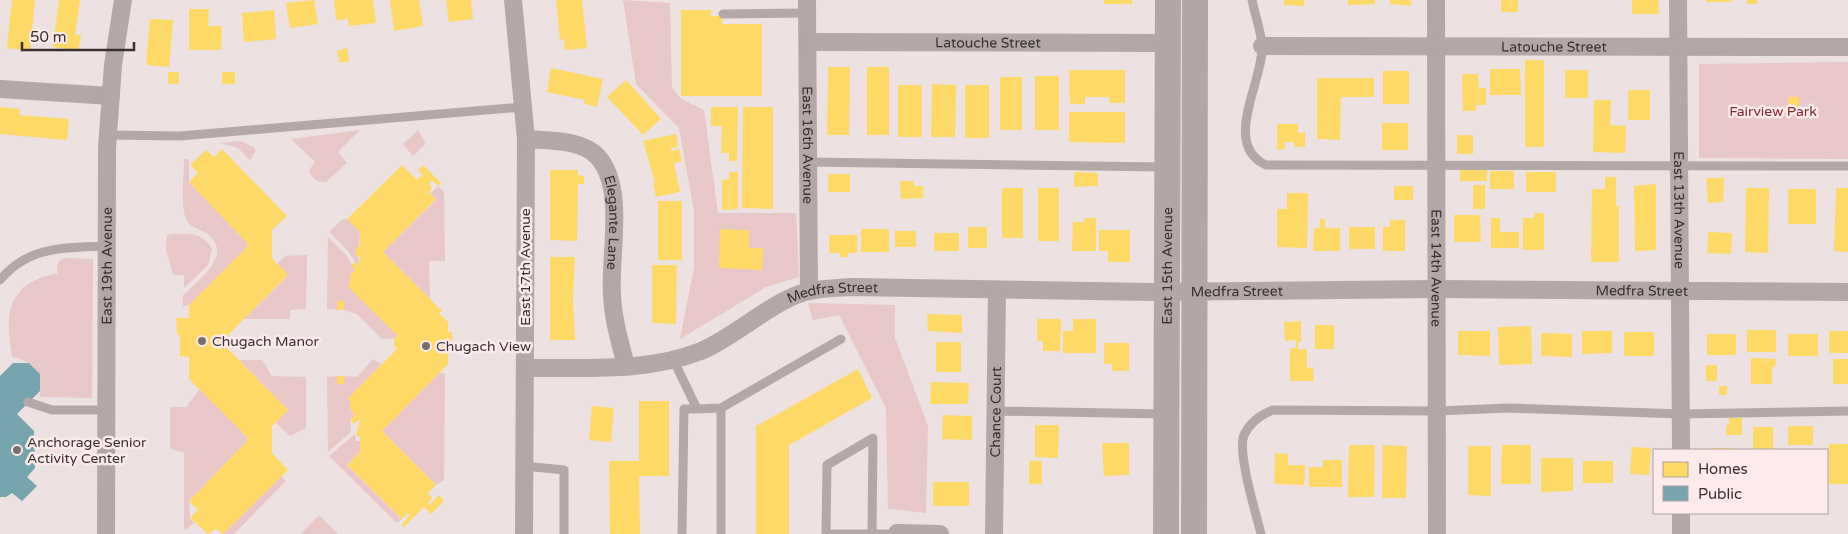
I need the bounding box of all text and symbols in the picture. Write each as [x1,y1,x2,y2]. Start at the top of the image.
scale bar [22,20,135,52]
text: 50 m [30,28,67,46]
street label: Latouche Street [935,34,1042,52]
street label: Latouche Street [1501,38,1608,56]
street label: East 16th Avenue [799,86,816,204]
park label: Fairview Park [1729,103,1817,120]
street label: East 13th Avenue [1670,151,1688,269]
street label: Elegante Lane [600,173,622,270]
street label: East 19th Avenue [99,207,116,325]
street label: East 15th Avenue [1159,207,1176,325]
street label: East 17th Avenue [517,208,534,326]
street label: East 14th Avenue [1427,209,1445,327]
street label: Medfra Street [784,279,879,307]
street label: Medfra Street [1596,282,1689,300]
street label: Medfra Street [1191,283,1284,301]
place label: Chugach Manor [212,333,319,350]
marker: Chugach Manor [196,335,208,347]
place label: Chugach View [436,338,531,355]
marker: Chugach View [420,340,432,352]
street label: Chance Court [987,366,1005,458]
place label: Anchorage Senior Activity Center [27,434,147,467]
marker: Anchorage Senior Activity Center [11,444,23,456]
legend [1653,449,1828,514]
text: Homes [1698,460,1748,478]
text: Public [1698,485,1742,503]

